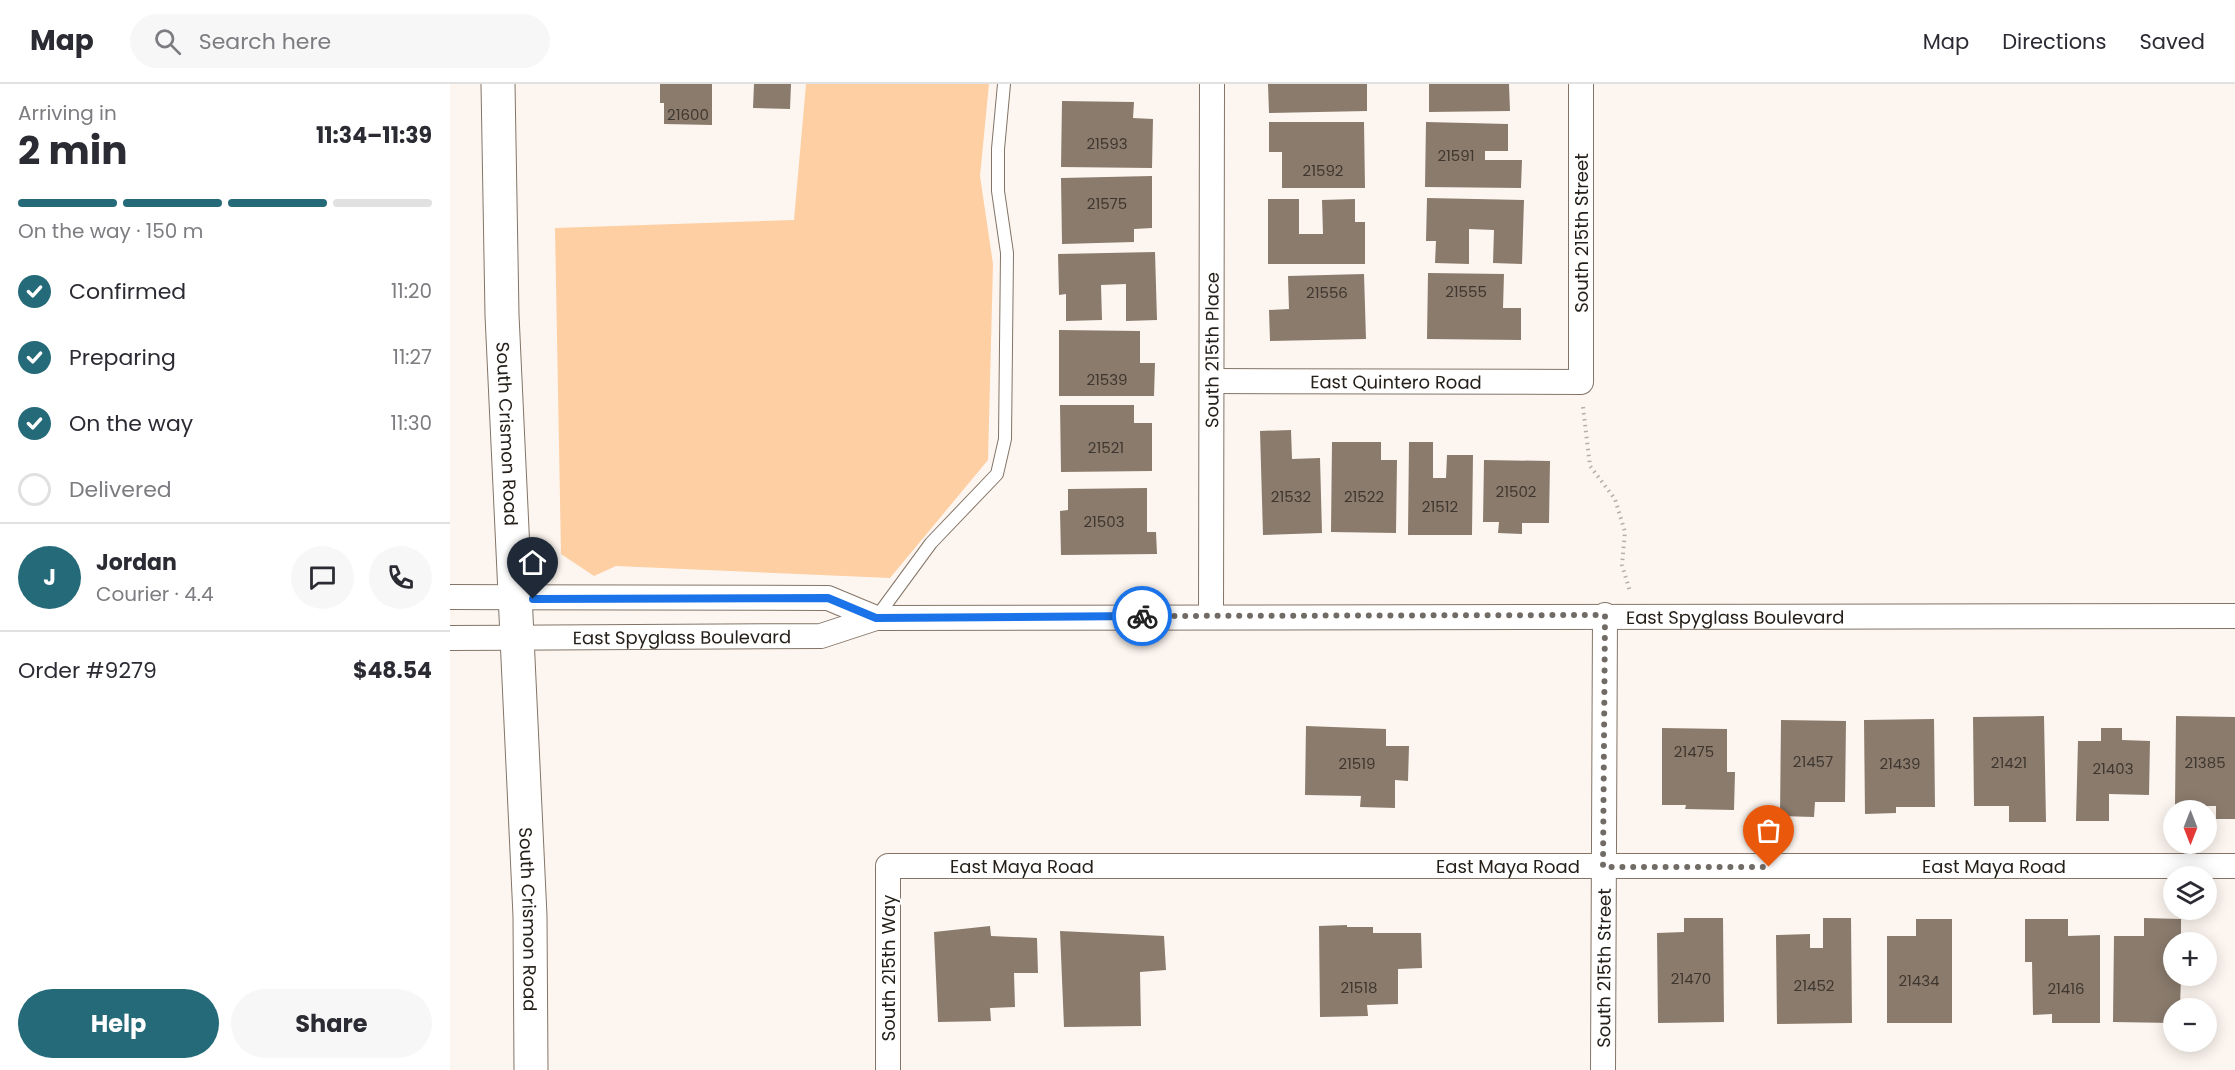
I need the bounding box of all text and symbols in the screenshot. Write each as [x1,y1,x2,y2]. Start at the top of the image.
search box [130,14,550,68]
text: Map [30,21,94,60]
icon: search [151,25,184,58]
text: Search here [199,26,331,57]
text: Map [1923,27,1969,56]
text: Directions [2002,27,2106,56]
text: Saved [2139,27,2205,56]
text: Arriving in [18,99,117,127]
house number: 21600 [667,104,709,125]
text: 11:34–11:39 [316,120,432,151]
text: 2 min [18,123,128,178]
house number: 21593 [1086,133,1128,154]
house number: 21591 [1437,145,1475,166]
street label: South 215th Street [1569,153,1594,313]
house number: 21592 [1303,160,1343,181]
house number: 21575 [1087,193,1127,214]
text: On the way · 150 m [18,217,203,245]
street label: South 215th Place [1199,272,1224,428]
icon: check [18,275,51,308]
text: Confirmed [69,276,186,307]
text: 11:20 [391,277,432,305]
house number: 21555 [1445,281,1487,302]
house number: 21556 [1306,282,1348,303]
icon: check [18,341,51,374]
street label: South Crismon Road [491,341,524,526]
text: Preparing [69,342,176,373]
text: 11:27 [393,343,432,371]
house number: 21539 [1086,369,1128,390]
street label: East Quintero Road [1310,369,1482,394]
icon: check [18,407,51,440]
text: On the way [69,408,193,439]
text: 11:30 [391,409,432,437]
house number: 21521 [1088,437,1124,458]
text: Delivered [69,474,172,505]
house number: 21502 [1496,481,1536,502]
house number: 21532 [1271,486,1311,507]
house number: 21522 [1344,486,1384,507]
house number: 21512 [1422,496,1458,517]
house number: 21503 [1083,511,1125,532]
pin [507,537,558,599]
button: chat [291,546,354,609]
button: phone [369,546,432,609]
icon: home [516,546,549,579]
text: Jordan [96,547,177,578]
text: J [43,562,56,593]
text: Courier · 4.4 [96,580,214,608]
courier [1112,586,1172,646]
icon: bike [1126,600,1159,633]
street label: East Spyglass Boulevard [1626,604,1844,629]
street label: East Spyglass Boulevard [573,624,791,650]
text: Order #9279 [18,655,157,686]
text: $48.54 [353,655,432,686]
house number: 21475 [1674,741,1714,762]
house number: 21457 [1793,751,1833,772]
house number: 21421 [1991,752,2027,773]
house number: 21385 [2184,752,2226,773]
house number: 21519 [1338,753,1376,774]
house number: 21439 [1879,753,1921,774]
house number: 21403 [2092,758,2134,779]
north arrow [2163,800,2217,854]
map controls [2163,800,2217,1052]
pin [1743,805,1794,867]
icon: bag [1752,814,1785,847]
street label: South Crismon Road [513,827,543,1012]
street label: East Maya Road [950,854,1094,879]
street label: East Maya Road [1436,854,1580,879]
street label: East Maya Road [1922,854,2066,879]
button: layers [2163,866,2217,920]
street label: South 215th Street [1591,888,1616,1048]
street label: South 215th Way [876,895,901,1041]
button: + [2163,932,2217,986]
house number: 21470 [1671,968,1711,989]
house number: 21434 [1898,970,1940,991]
house number: 21452 [1794,975,1834,996]
house number: 21518 [1340,977,1378,998]
house number: 21416 [2047,978,2085,999]
button: Help [18,989,219,1058]
button: Share [231,989,432,1058]
button: − [2163,998,2217,1052]

